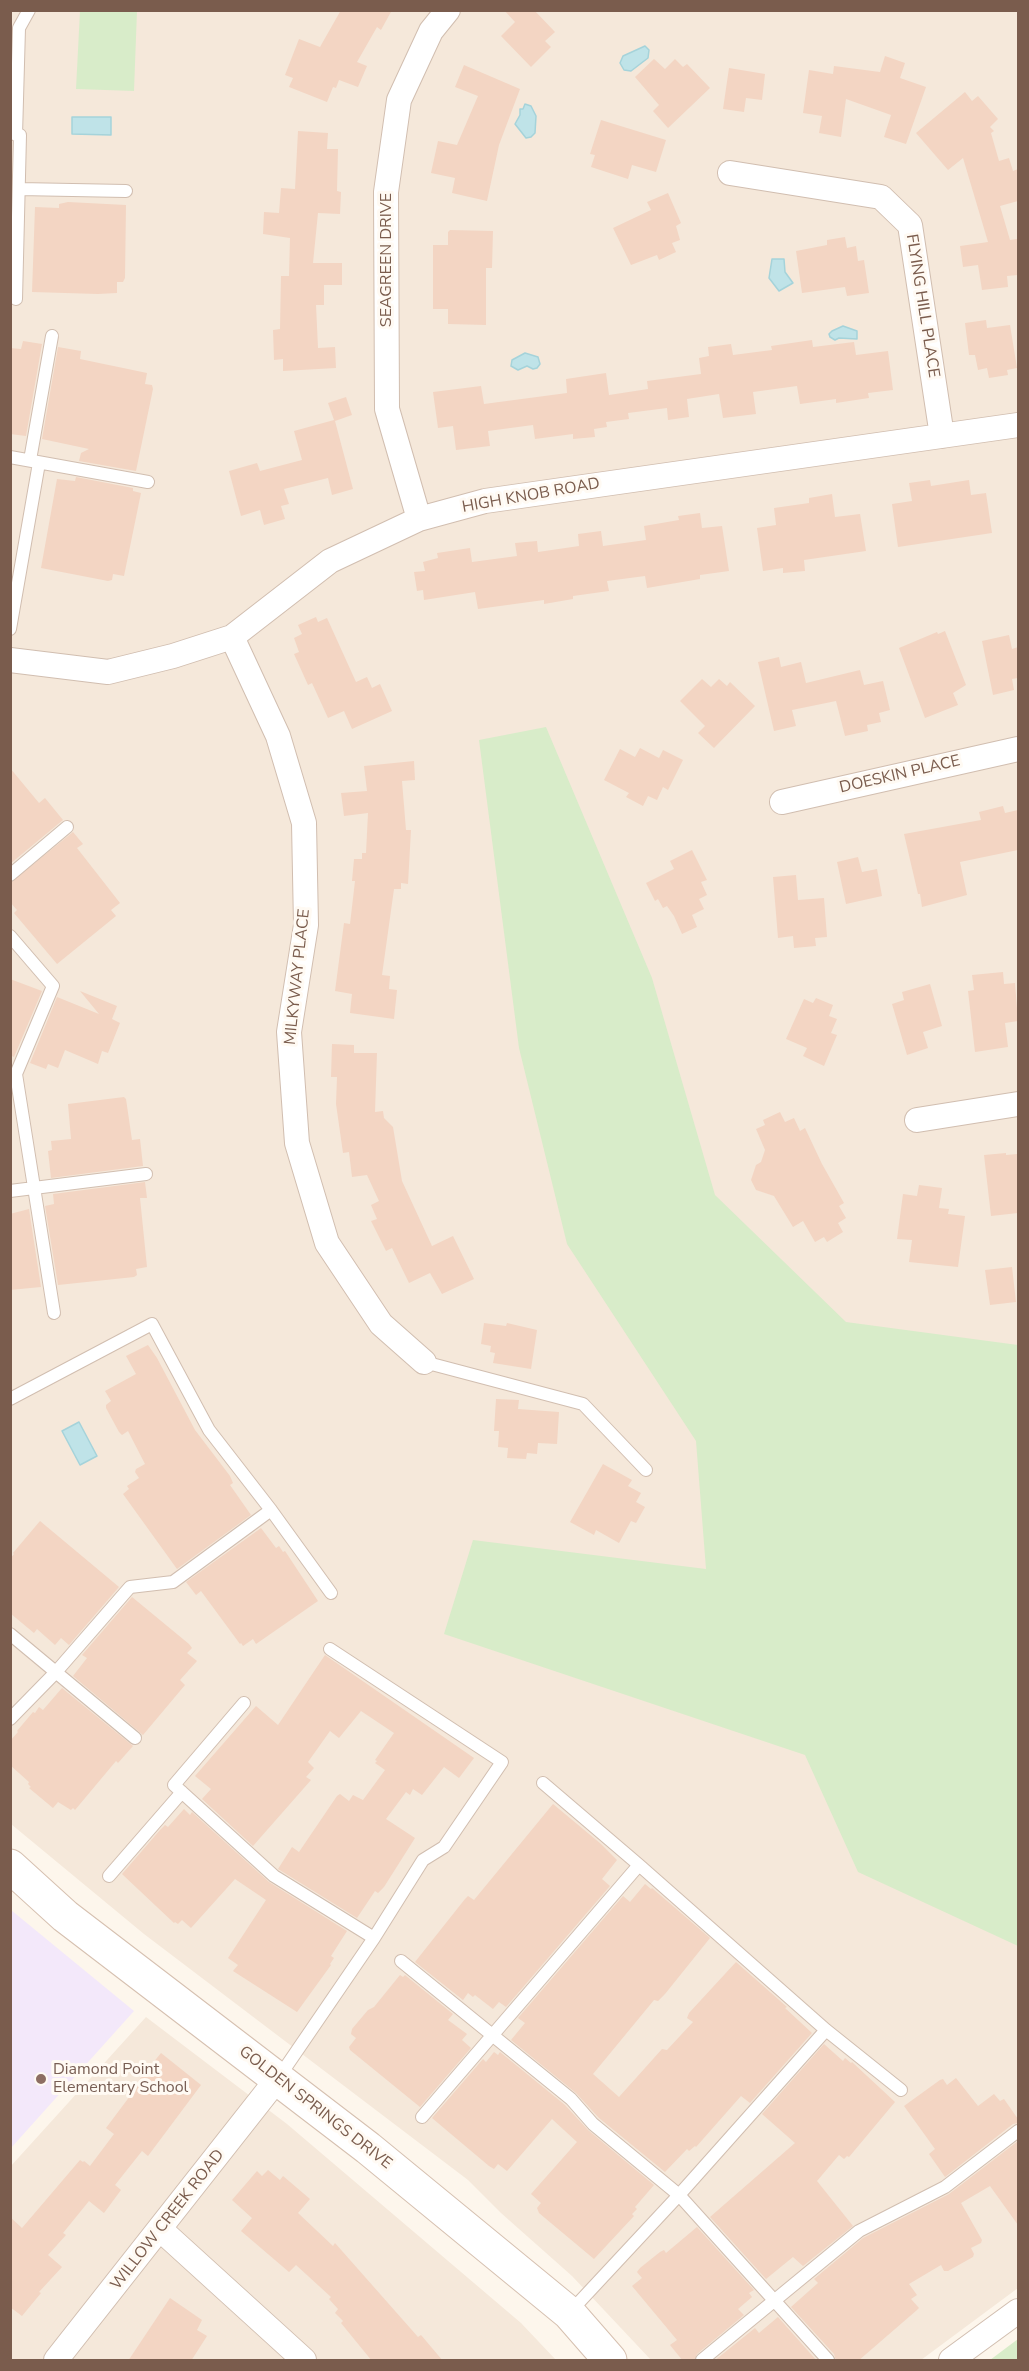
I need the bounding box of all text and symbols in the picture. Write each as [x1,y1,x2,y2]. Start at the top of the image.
street label: SEAGREEN DRIVE [377,193,397,327]
street label: FLYING HILL PLACE [901,233,943,379]
street label: HIGH KNOB ROAD [461,474,601,518]
street label: DOESKIN PLACE [838,752,962,798]
street label: MILKYWAY PLACE [281,908,315,1046]
street label: GOLDEN SPRINGS DRIVE [235,2042,395,2174]
place label: Diamond Point Elementary School [53,2060,188,2098]
marker: Diamond Point Elementary School [34,2072,48,2086]
street label: WILLOW CREEK ROAD [107,2146,229,2294]

